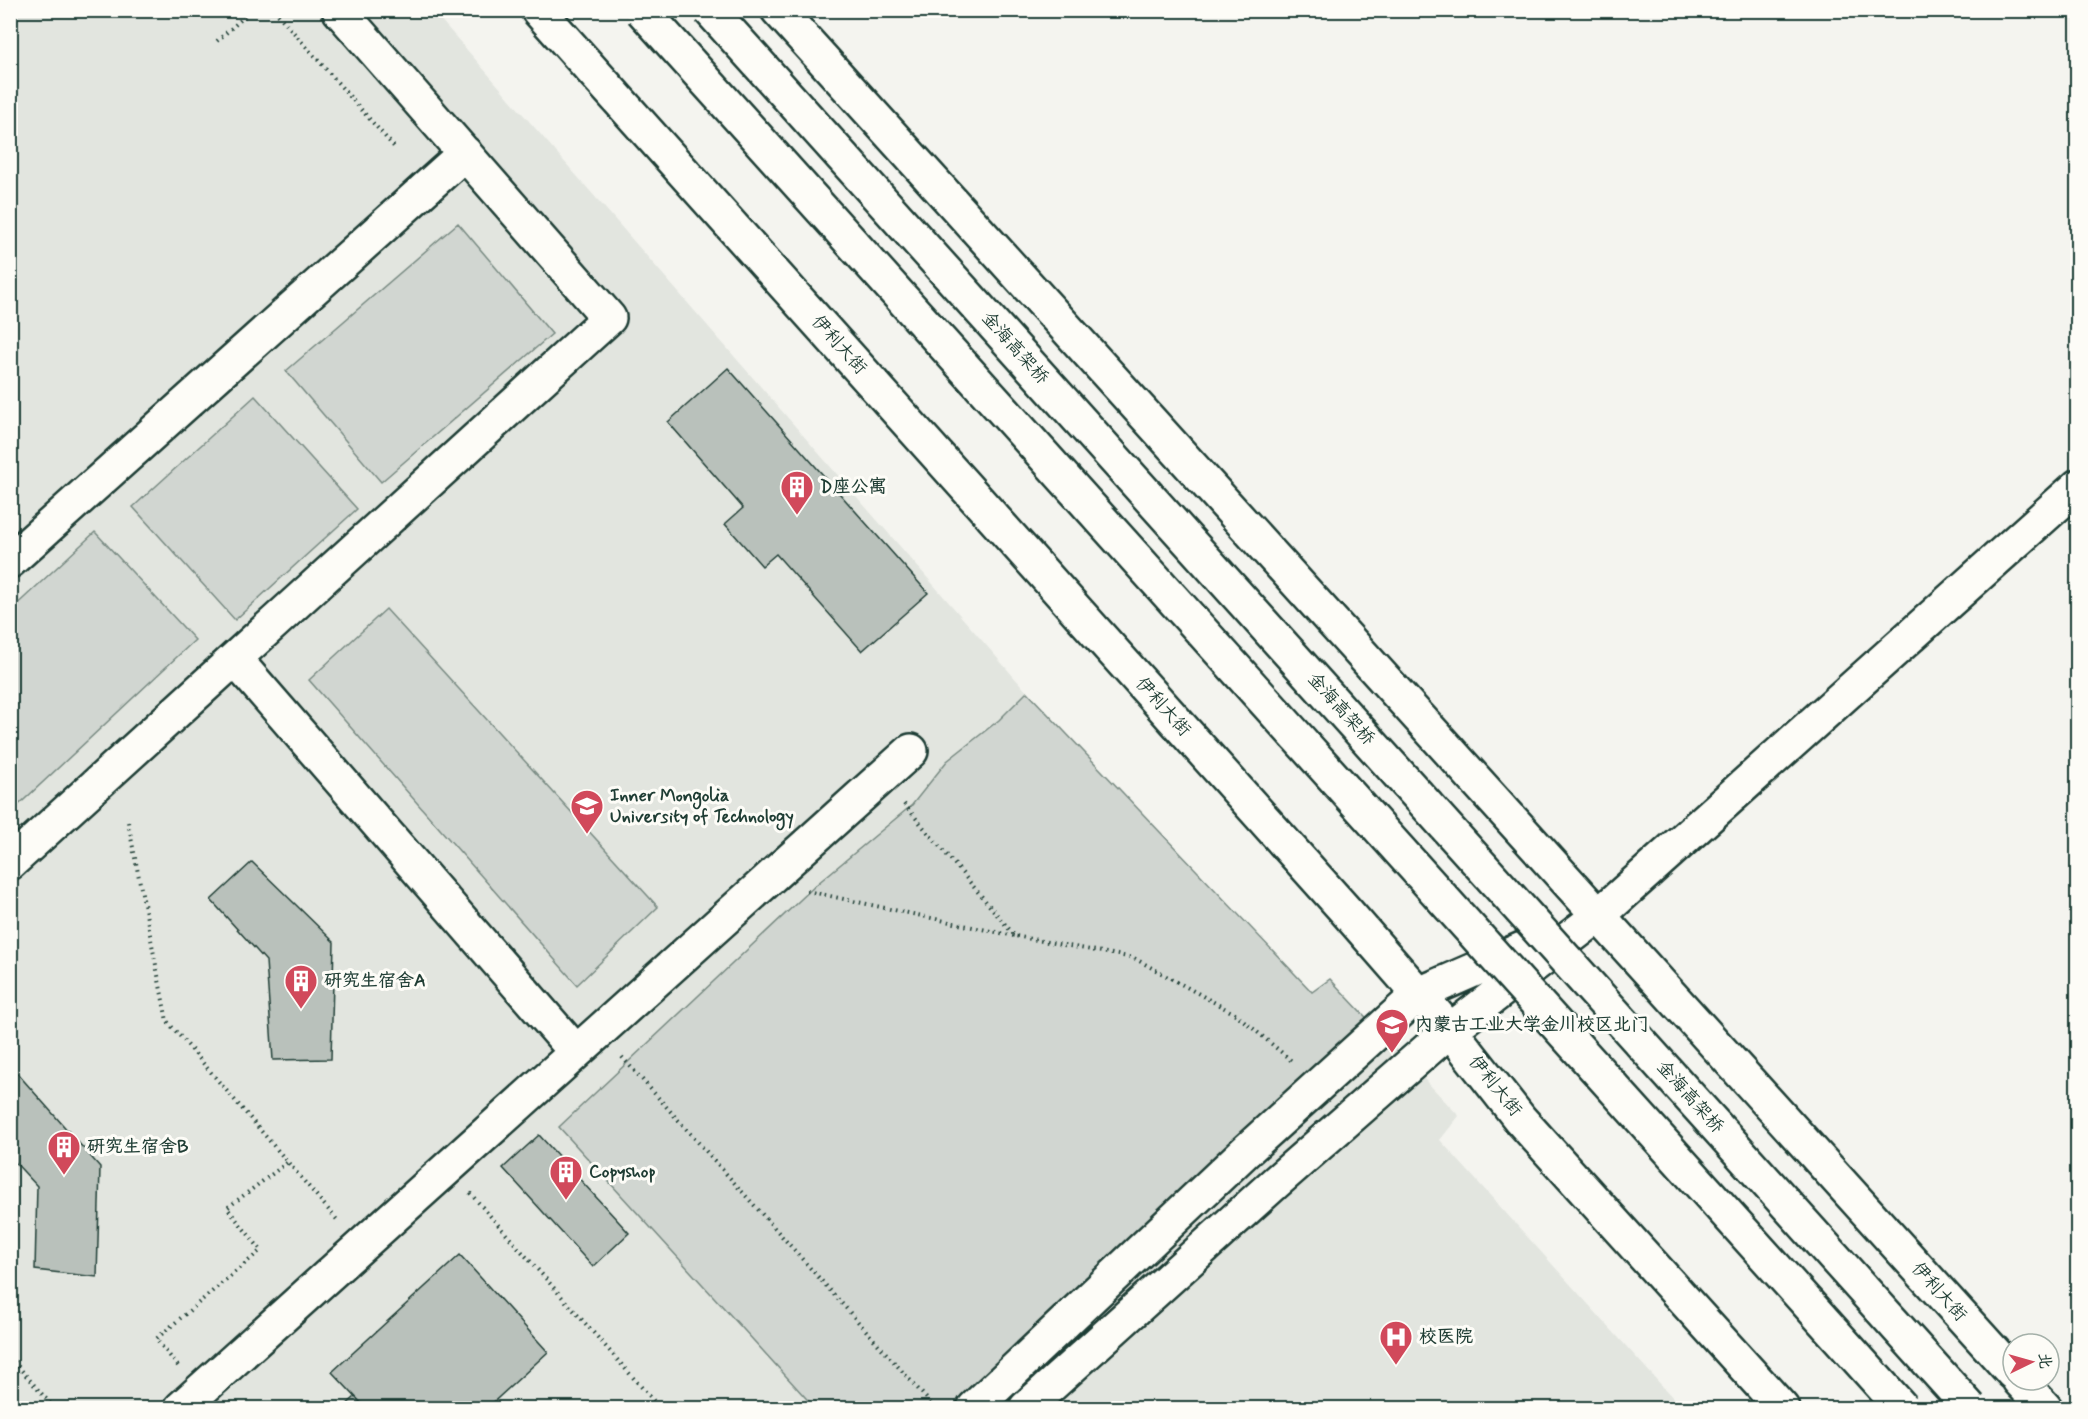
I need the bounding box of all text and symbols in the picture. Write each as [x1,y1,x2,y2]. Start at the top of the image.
street label: 金海高架桥 [976,307,1054,389]
street label: 伊利大街 [806,310,872,380]
building icon: D座公寓 [779,469,815,516]
place label: D座公寓 [820,475,886,499]
street label: 金海高架桥 [1302,668,1380,750]
street label: 伊利大街 [1130,672,1196,742]
place label: Inner Mongolia University of Technology [610,784,794,831]
school or university icon: Inner Mongolia University of Technology [569,788,605,835]
building icon: 研究生宿舍A [283,963,319,1010]
place label: 研究生宿舍A [324,969,426,993]
school or university icon: 内蒙古工业大学金川校区北门 [1374,1007,1410,1054]
place label: 内蒙古工业大学金川校区北门 [1415,1013,1649,1037]
street label: 伊利大街 [1463,1050,1527,1122]
street label: 金海高架桥 [1651,1056,1729,1138]
building icon: 研究生宿舍B [46,1129,82,1176]
place label: 研究生宿舍B [87,1135,189,1159]
building icon: Copyshop [548,1154,584,1201]
place label: Copyshop [589,1160,656,1184]
street label: 伊利大街 [1906,1257,1972,1327]
hospital icon: 校医院 [1378,1319,1414,1366]
place label: 校医院 [1419,1325,1473,1349]
north arrow [2001,1332,2061,1392]
text: 北 [2033,1352,2056,1370]

